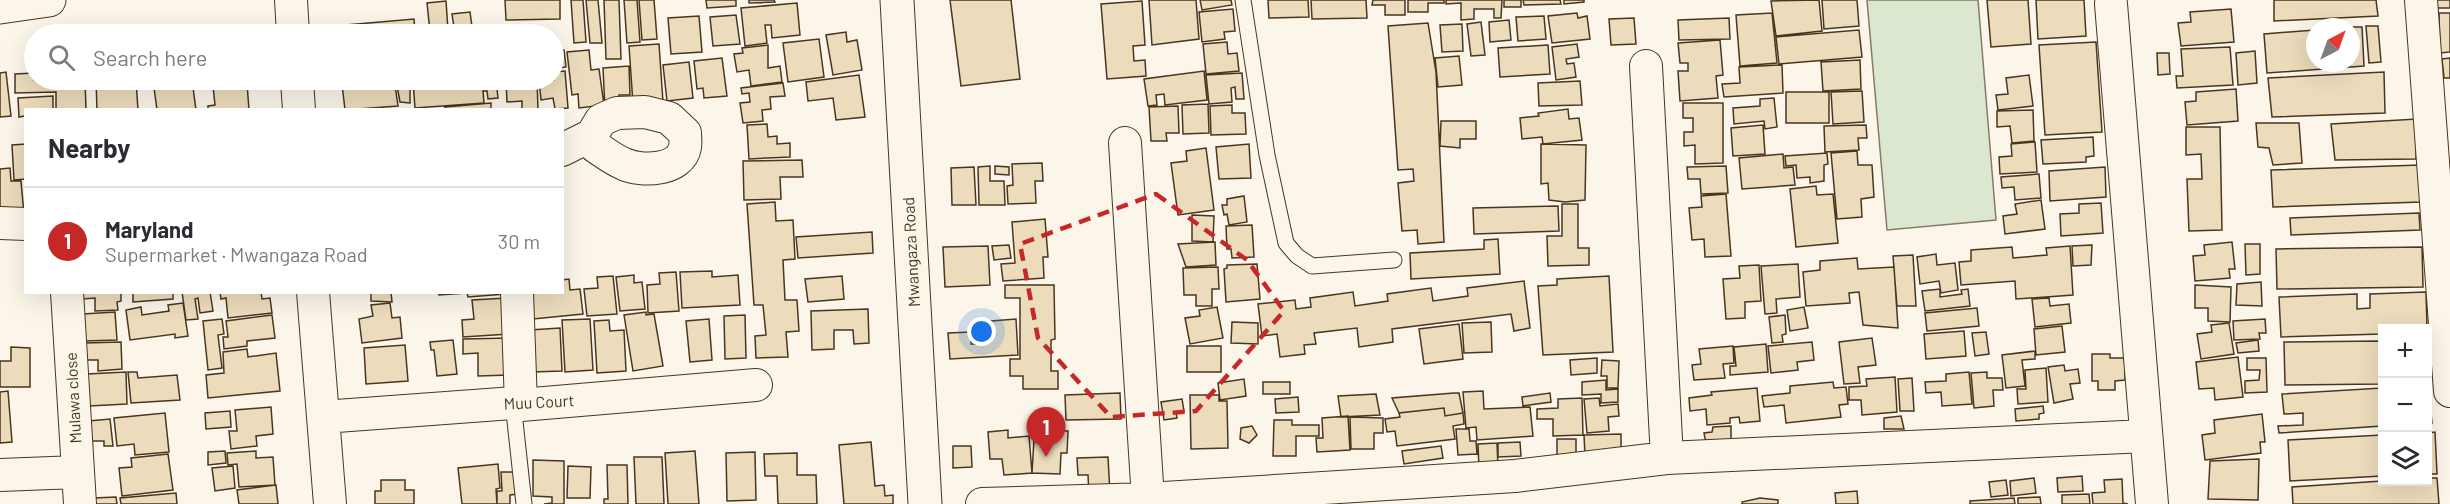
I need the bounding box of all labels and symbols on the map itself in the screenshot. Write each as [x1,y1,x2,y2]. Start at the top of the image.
north arrow [2306,18,2360,72]
street label: Mwangaza Road [898,196,923,308]
your location [967,317,996,346]
street label: Mulawa close [61,352,84,444]
street label: Muu Court [503,390,575,413]
pin: 1 [1026,408,1066,457]

